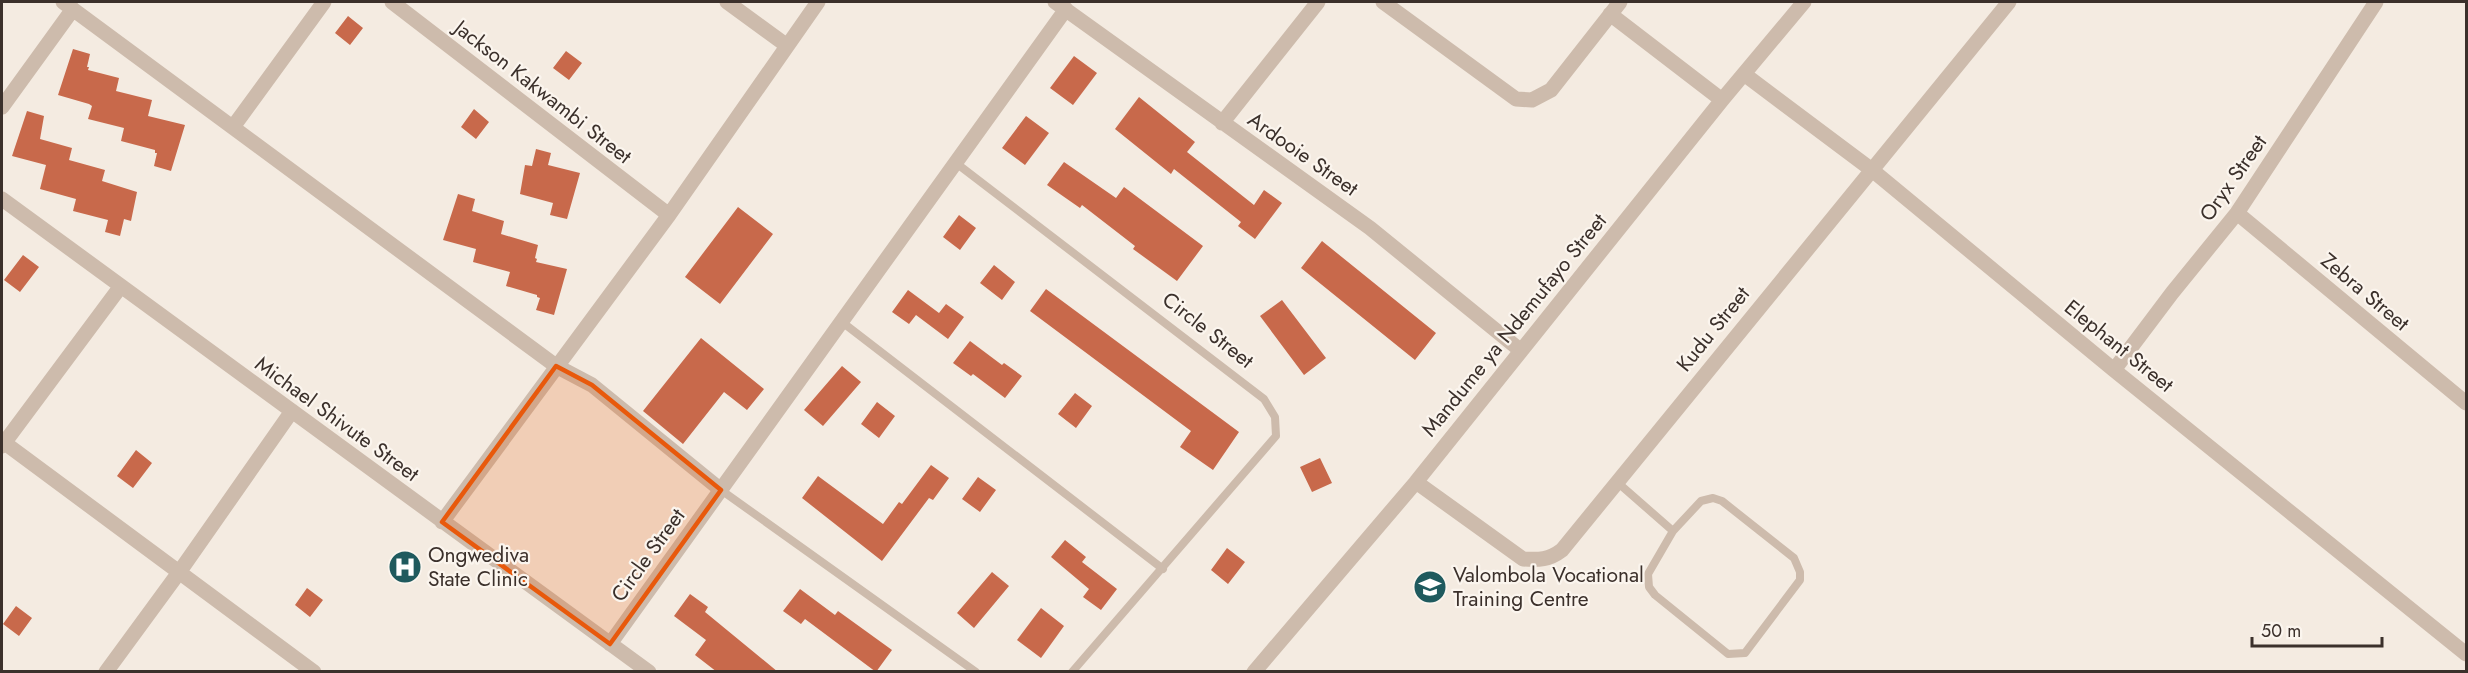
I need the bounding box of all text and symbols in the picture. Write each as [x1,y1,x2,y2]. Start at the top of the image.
street label: Jackson Kakwambi Street [446,11,638,171]
street label: Ardooie Street [1242,105,1364,203]
street label: Oryx Street [2192,129,2274,227]
street label: Mandume ya Ndemufayo Street [1414,207,1614,443]
street label: Zebra Street [2314,246,2416,338]
street label: Kudu Street [1669,280,1757,378]
street label: Circle Street [1156,285,1260,375]
street label: Elephant Street [2058,293,2180,399]
street label: Michael Shivute Street [249,349,425,489]
street label: Circle Street [604,502,692,608]
place label: Ongwediva State Clinic [428,540,529,594]
hospital icon: Ongwediva State Clinic [387,549,423,585]
place label: Valombola Vocational Training Centre [1453,560,1644,614]
school or university icon: Valombola Vocational Training Centre [1412,569,1448,605]
scale bar [2252,610,2382,648]
text: 50 m [2261,618,2301,644]

